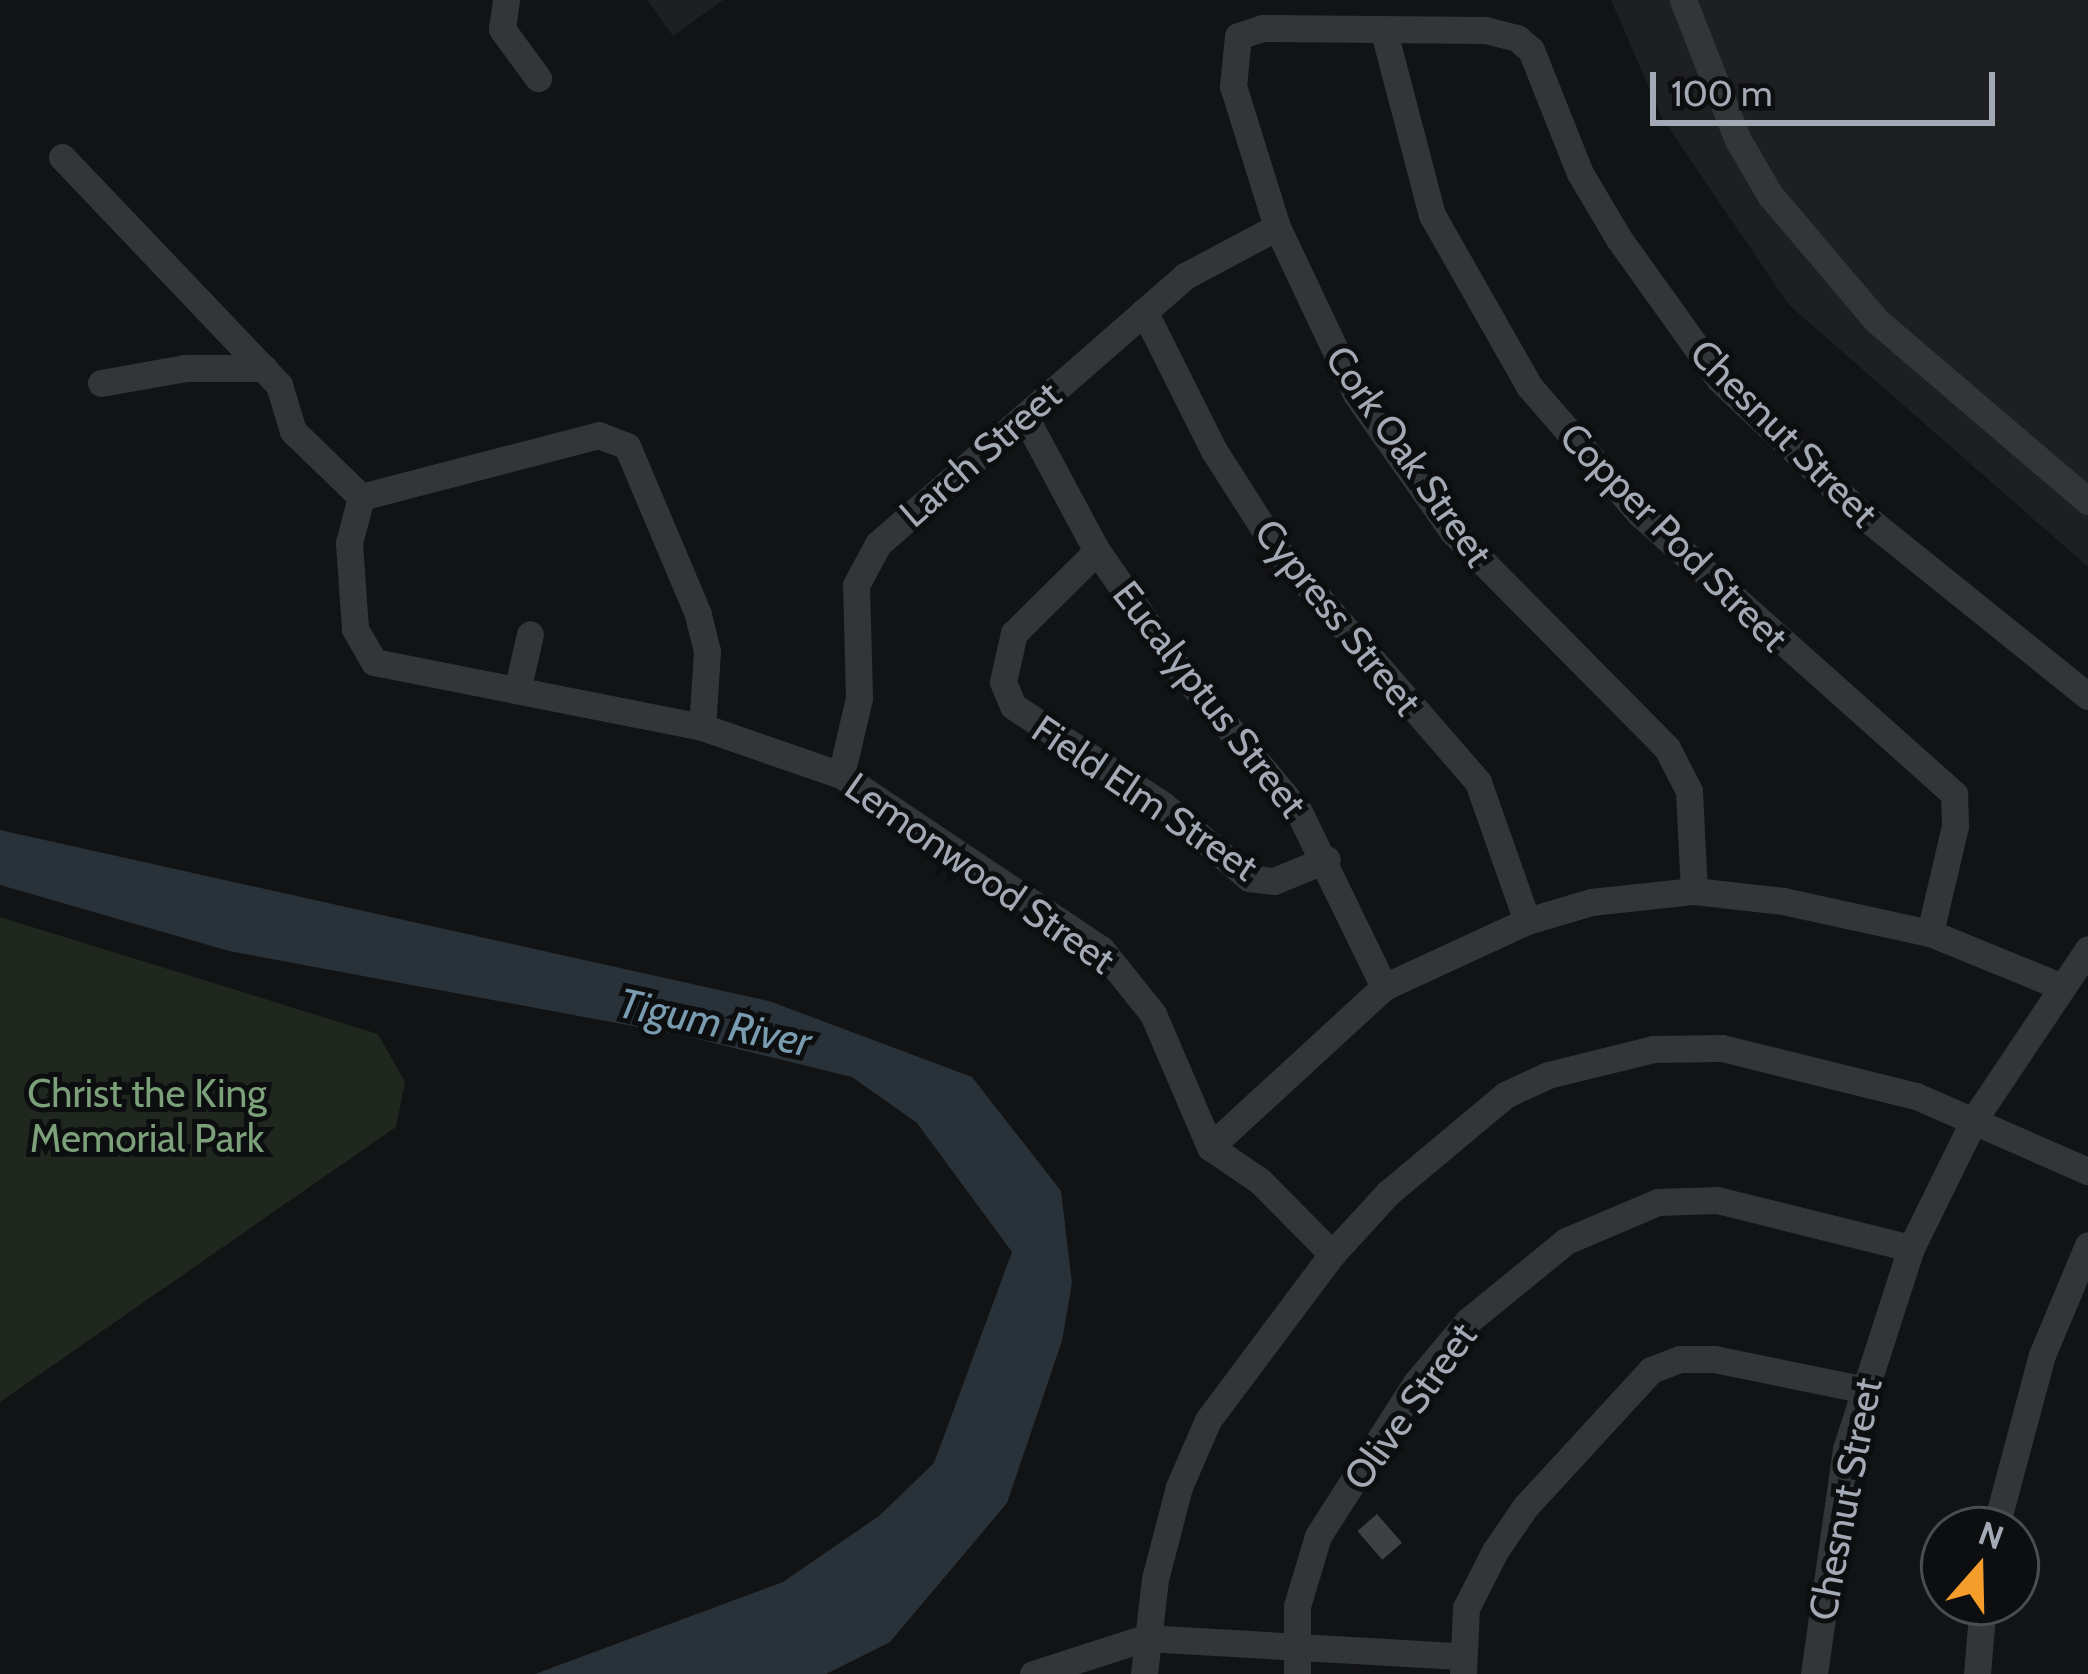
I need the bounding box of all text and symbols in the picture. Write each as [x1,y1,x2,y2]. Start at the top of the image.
scale bar [1656,48,2001,122]
text: 100 m [1671,71,1773,115]
street label: Chesnut Street [1681,330,1887,536]
street label: Cork Oak Street [1316,337,1502,575]
street label: Larch Street [890,371,1070,537]
street label: Copper Pod Street [1550,413,1798,661]
street label: Cypress Street [1245,510,1431,724]
street label: Eucalyptus Street [1103,572,1317,826]
street label: Field Elm Street [1023,705,1267,891]
street label: Lemonwood Street [836,763,1124,983]
water label: Tigum River [614,977,816,1067]
park label: Christ the King Memorial Park [27,1071,267,1162]
street label: Olive Street [1334,1313,1486,1499]
street label: Chesnut Street [1799,1374,1891,1624]
north arrow [1920,1506,2040,1626]
text: N [1973,1512,2009,1558]

